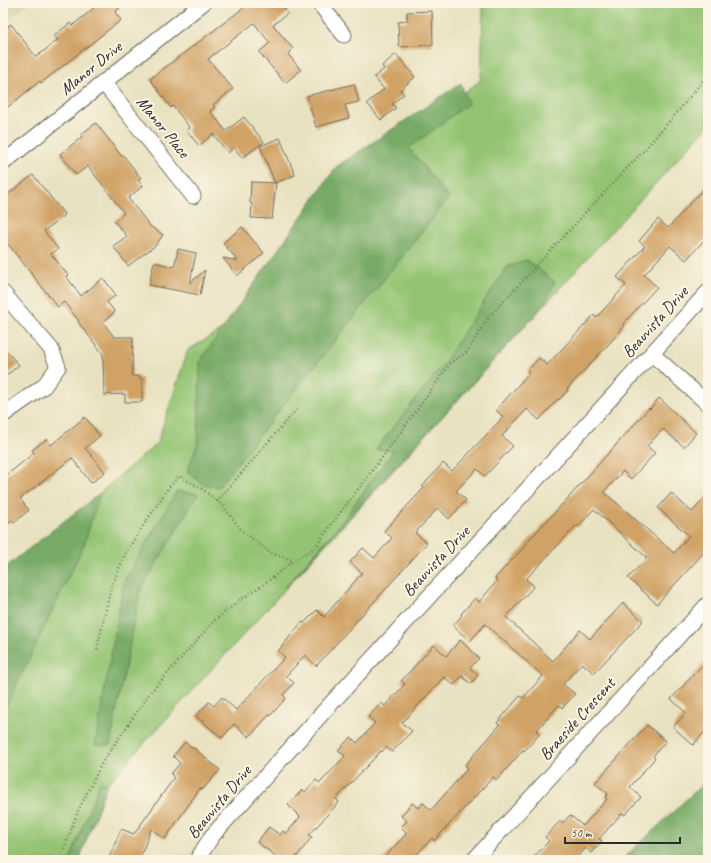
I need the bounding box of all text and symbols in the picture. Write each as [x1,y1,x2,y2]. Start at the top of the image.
street label: Manor Drive [56,36,127,99]
street label: Manor Place [132,92,195,163]
street label: Beauvista Drive [617,281,694,362]
street label: Beauvista Drive [398,520,475,601]
street label: Braeside Crescent [534,672,621,765]
street label: Beauvista Drive [182,760,257,843]
scale bar [565,819,680,845]
text: 50 m [571,825,593,841]

